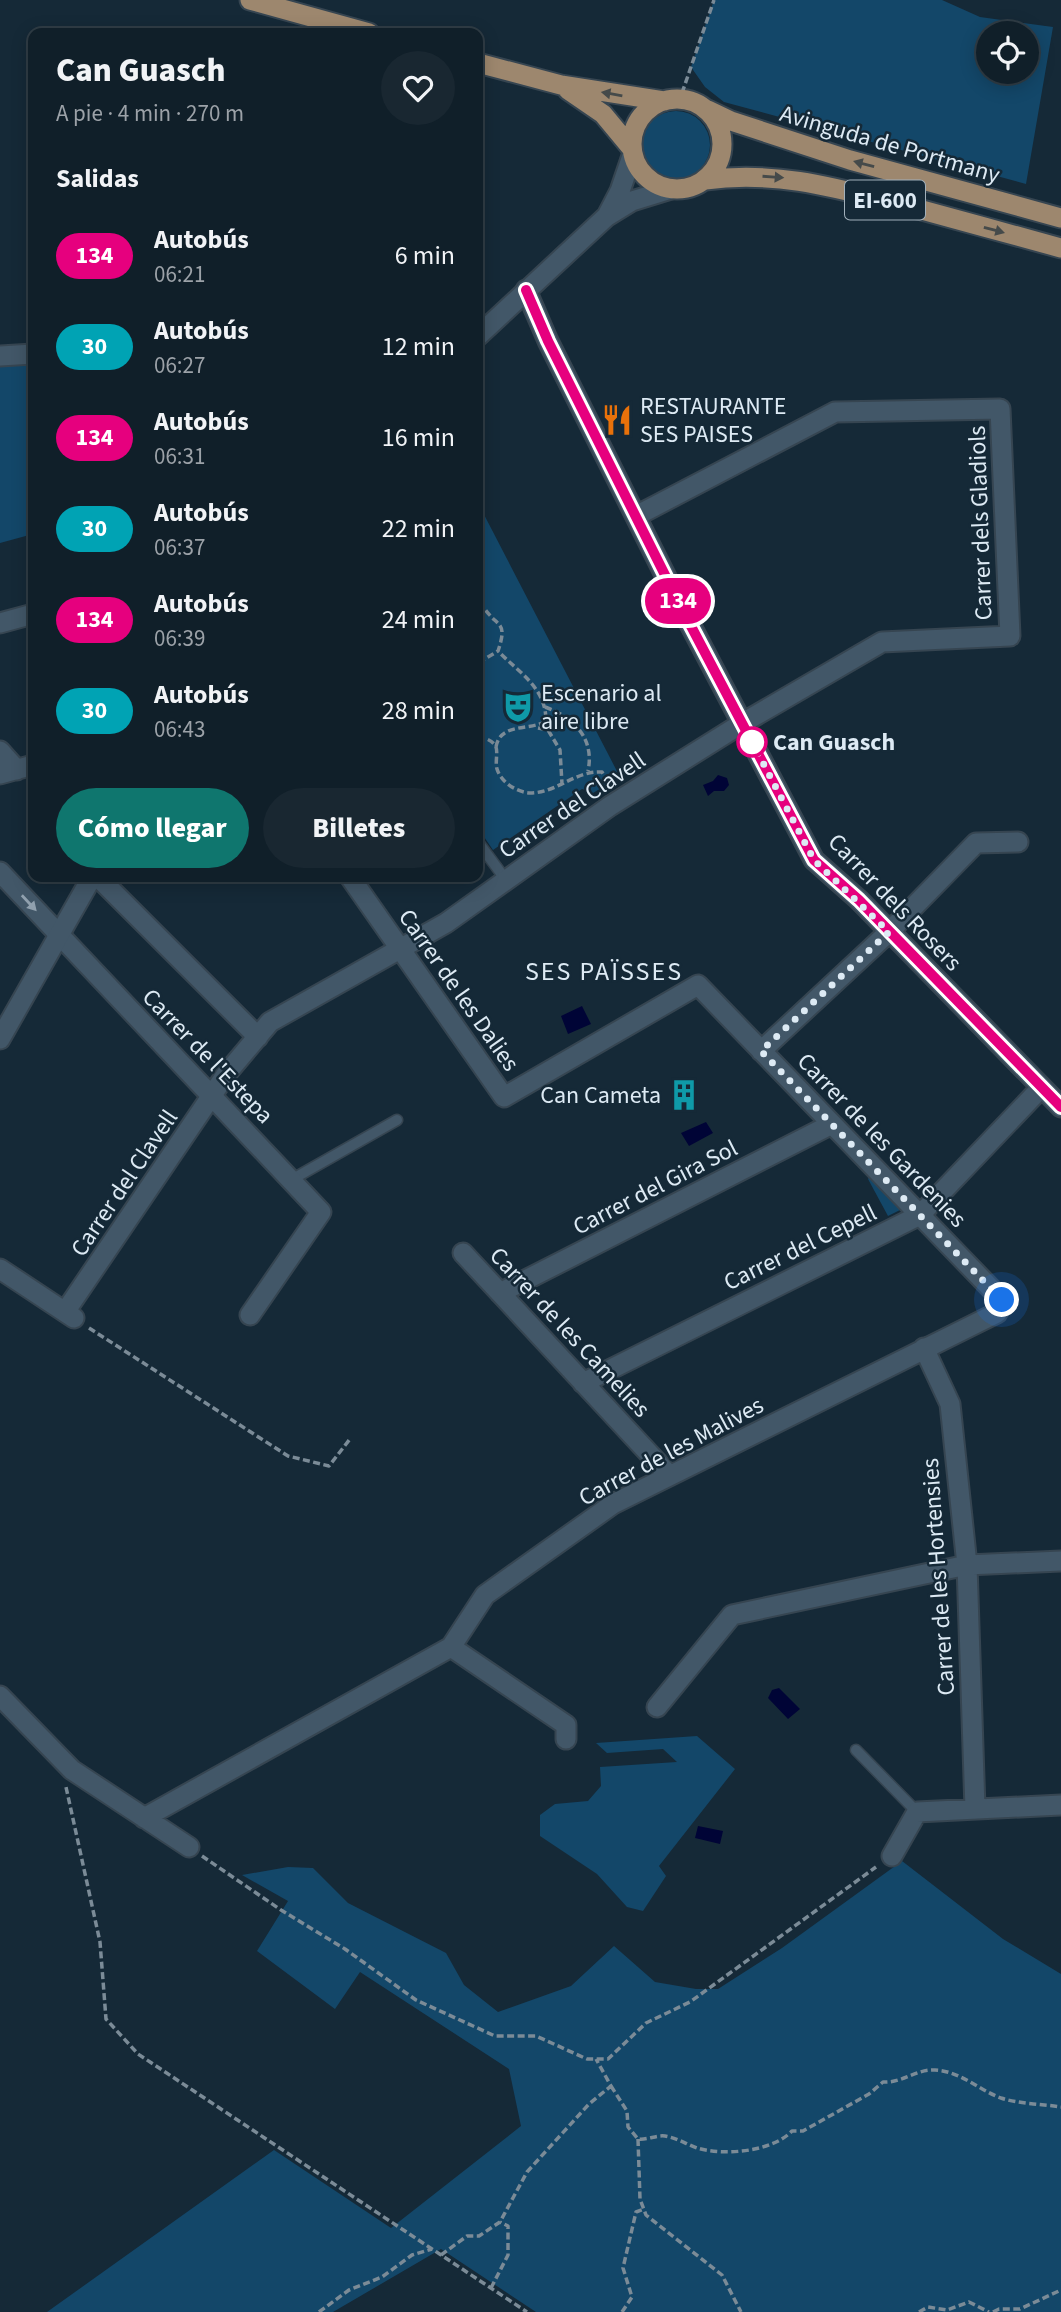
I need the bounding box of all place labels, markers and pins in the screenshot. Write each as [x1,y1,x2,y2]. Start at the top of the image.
place label: RESTAURANTE SES PAISES [640,389,786,452]
restaurant icon: RESTAURANTE SES PAISES [600,403,634,437]
place label: Escenario al aire libre [541,676,662,739]
theatre icon: Escenario al aire libre [501,690,535,724]
place label: Can Guasch [773,725,895,760]
marker: Can Guasch [737,727,767,757]
place label: Can Cameta [540,1078,661,1113]
building icon: Can Cameta [667,1078,701,1112]

